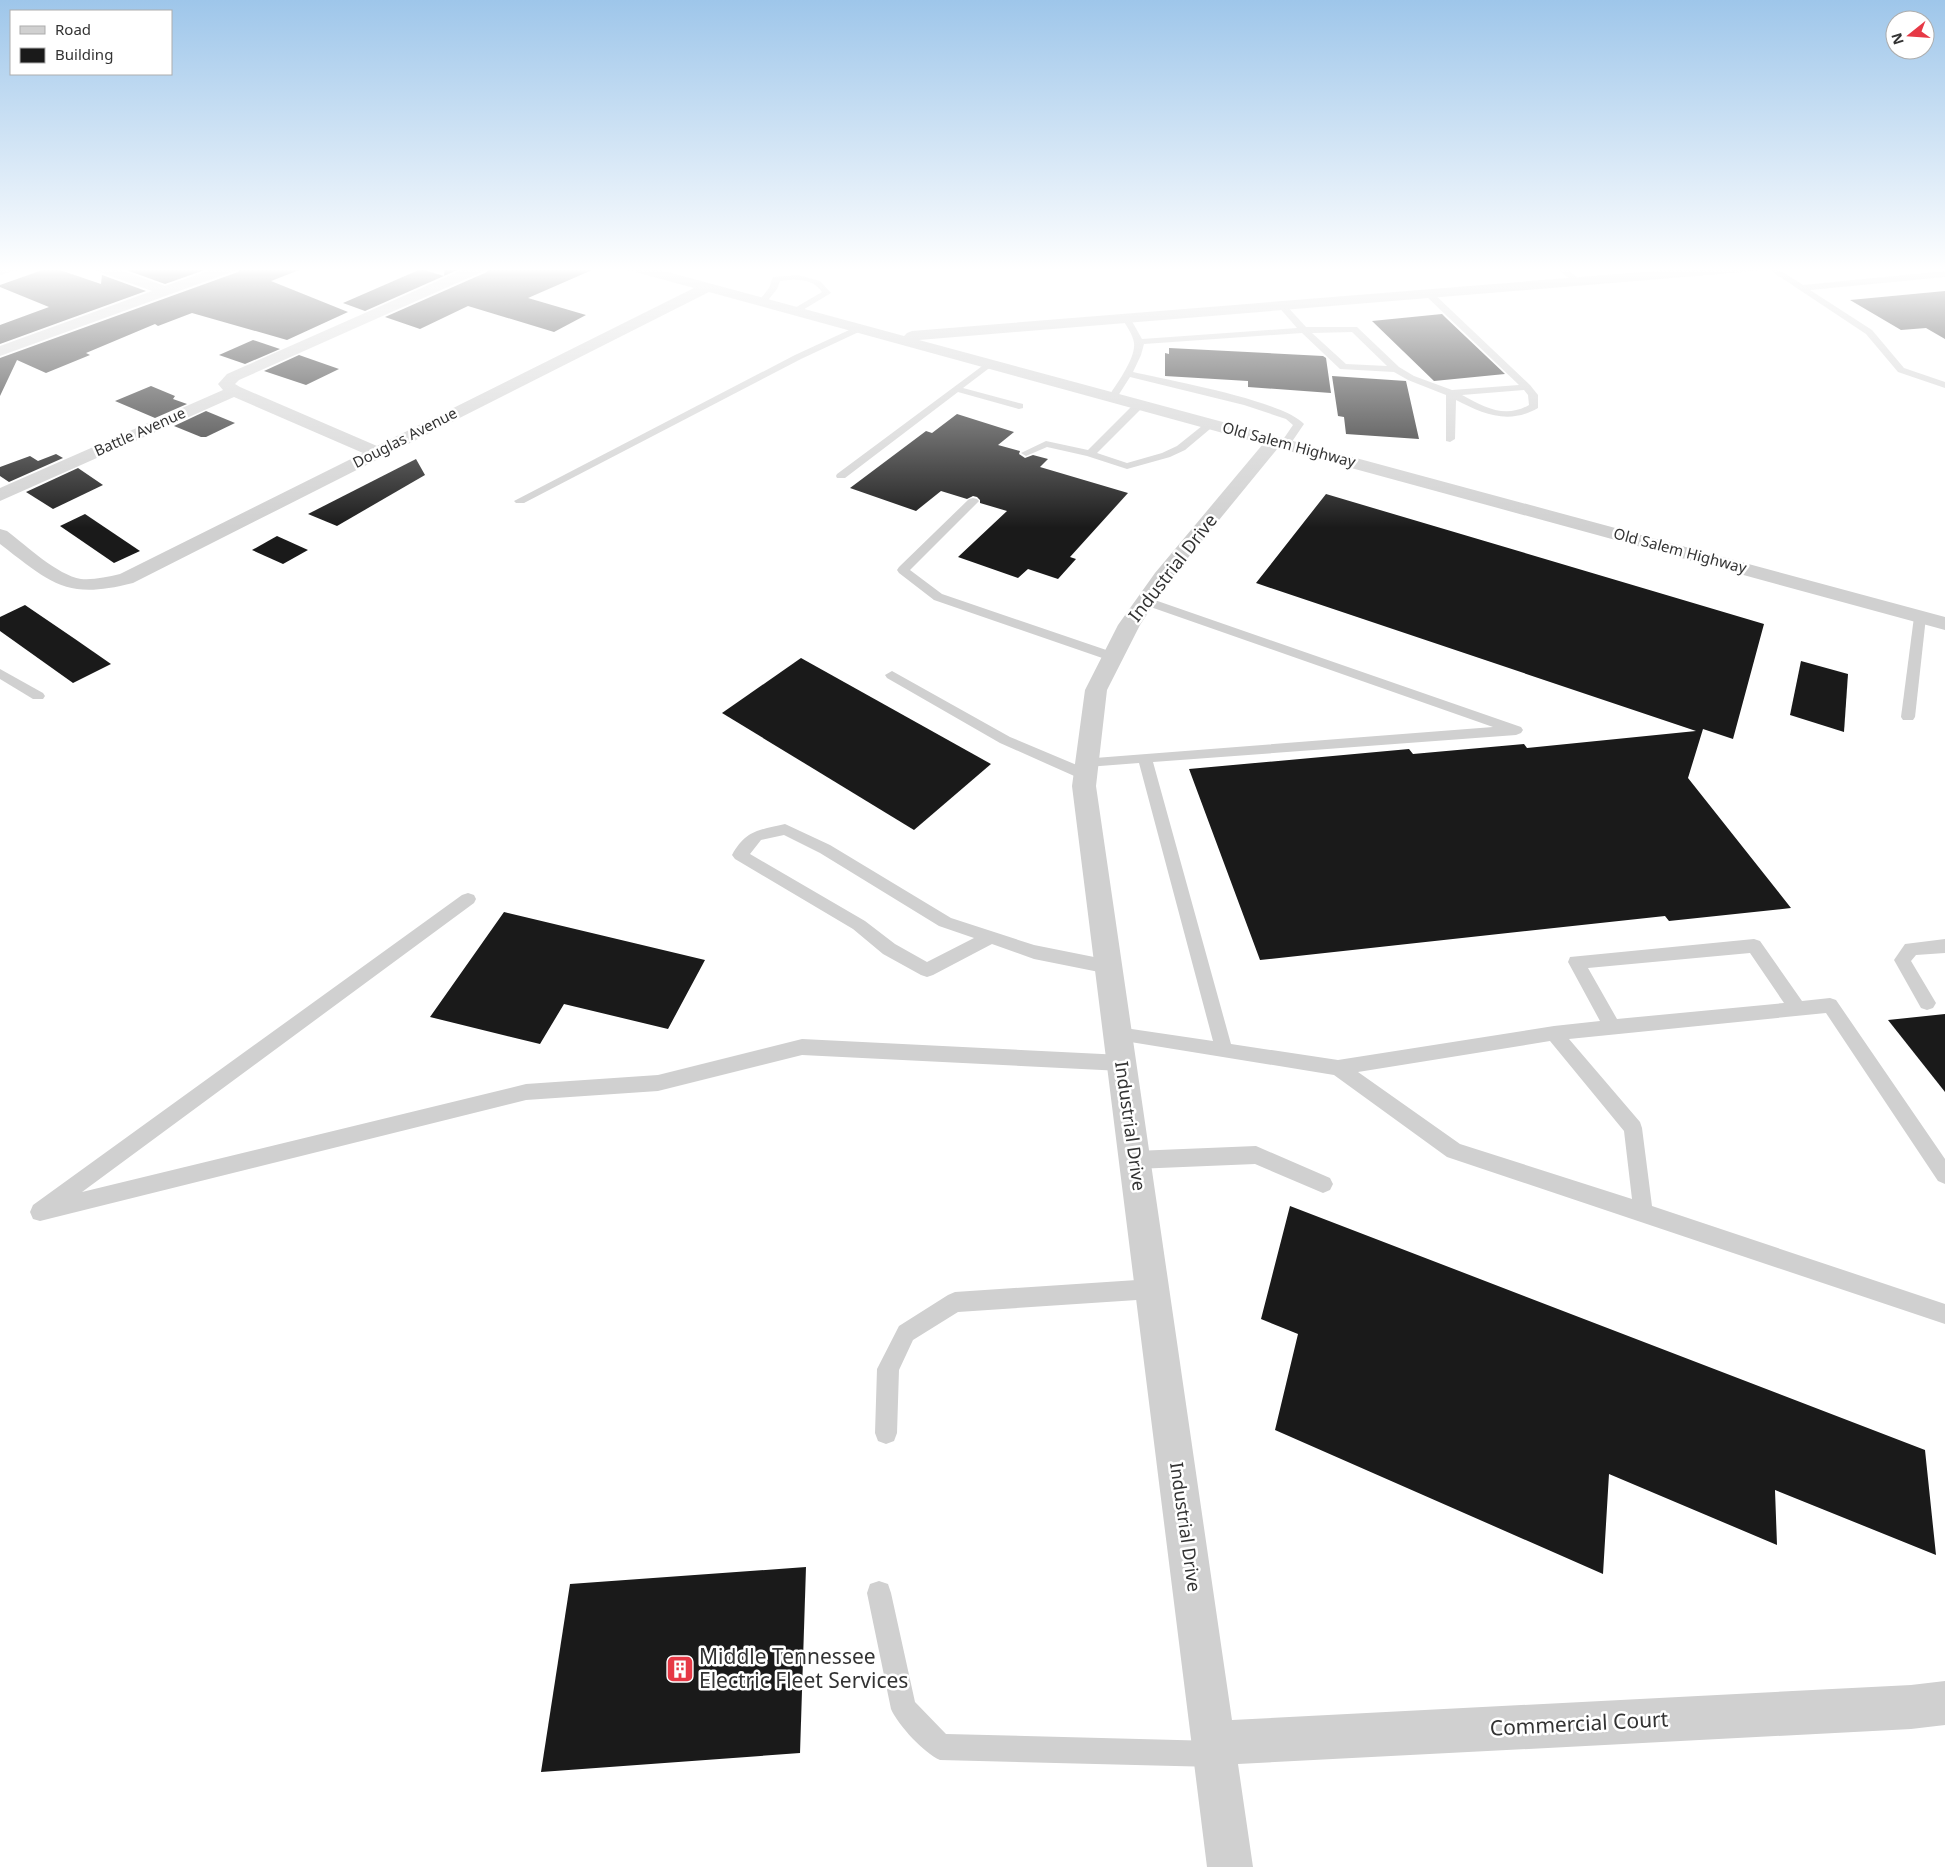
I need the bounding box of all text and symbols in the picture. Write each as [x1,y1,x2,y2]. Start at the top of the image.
legend [10,10,172,75]
north arrow [1885,10,1935,60]
text: Road [55,19,91,39]
text: N [1886,31,1908,47]
text: Building [55,44,113,64]
street label: Battle Avenue [91,402,188,460]
street label: Douglas Avenue [349,402,460,472]
street label: Old Salem Highway [1221,417,1358,472]
street label: Industrial Drive [1123,509,1222,626]
street label: Old Salem Highway [1612,523,1749,578]
street label: Industrial Drive [1110,1060,1152,1192]
street label: Industrial Drive [1165,1461,1207,1593]
place label: Middle Tennessee Electric Fleet Services [699,1642,908,1694]
building icon: Middle Tennessee Electric Fleet Services [665,1654,695,1684]
street label: Commercial Court [1489,1704,1669,1742]

